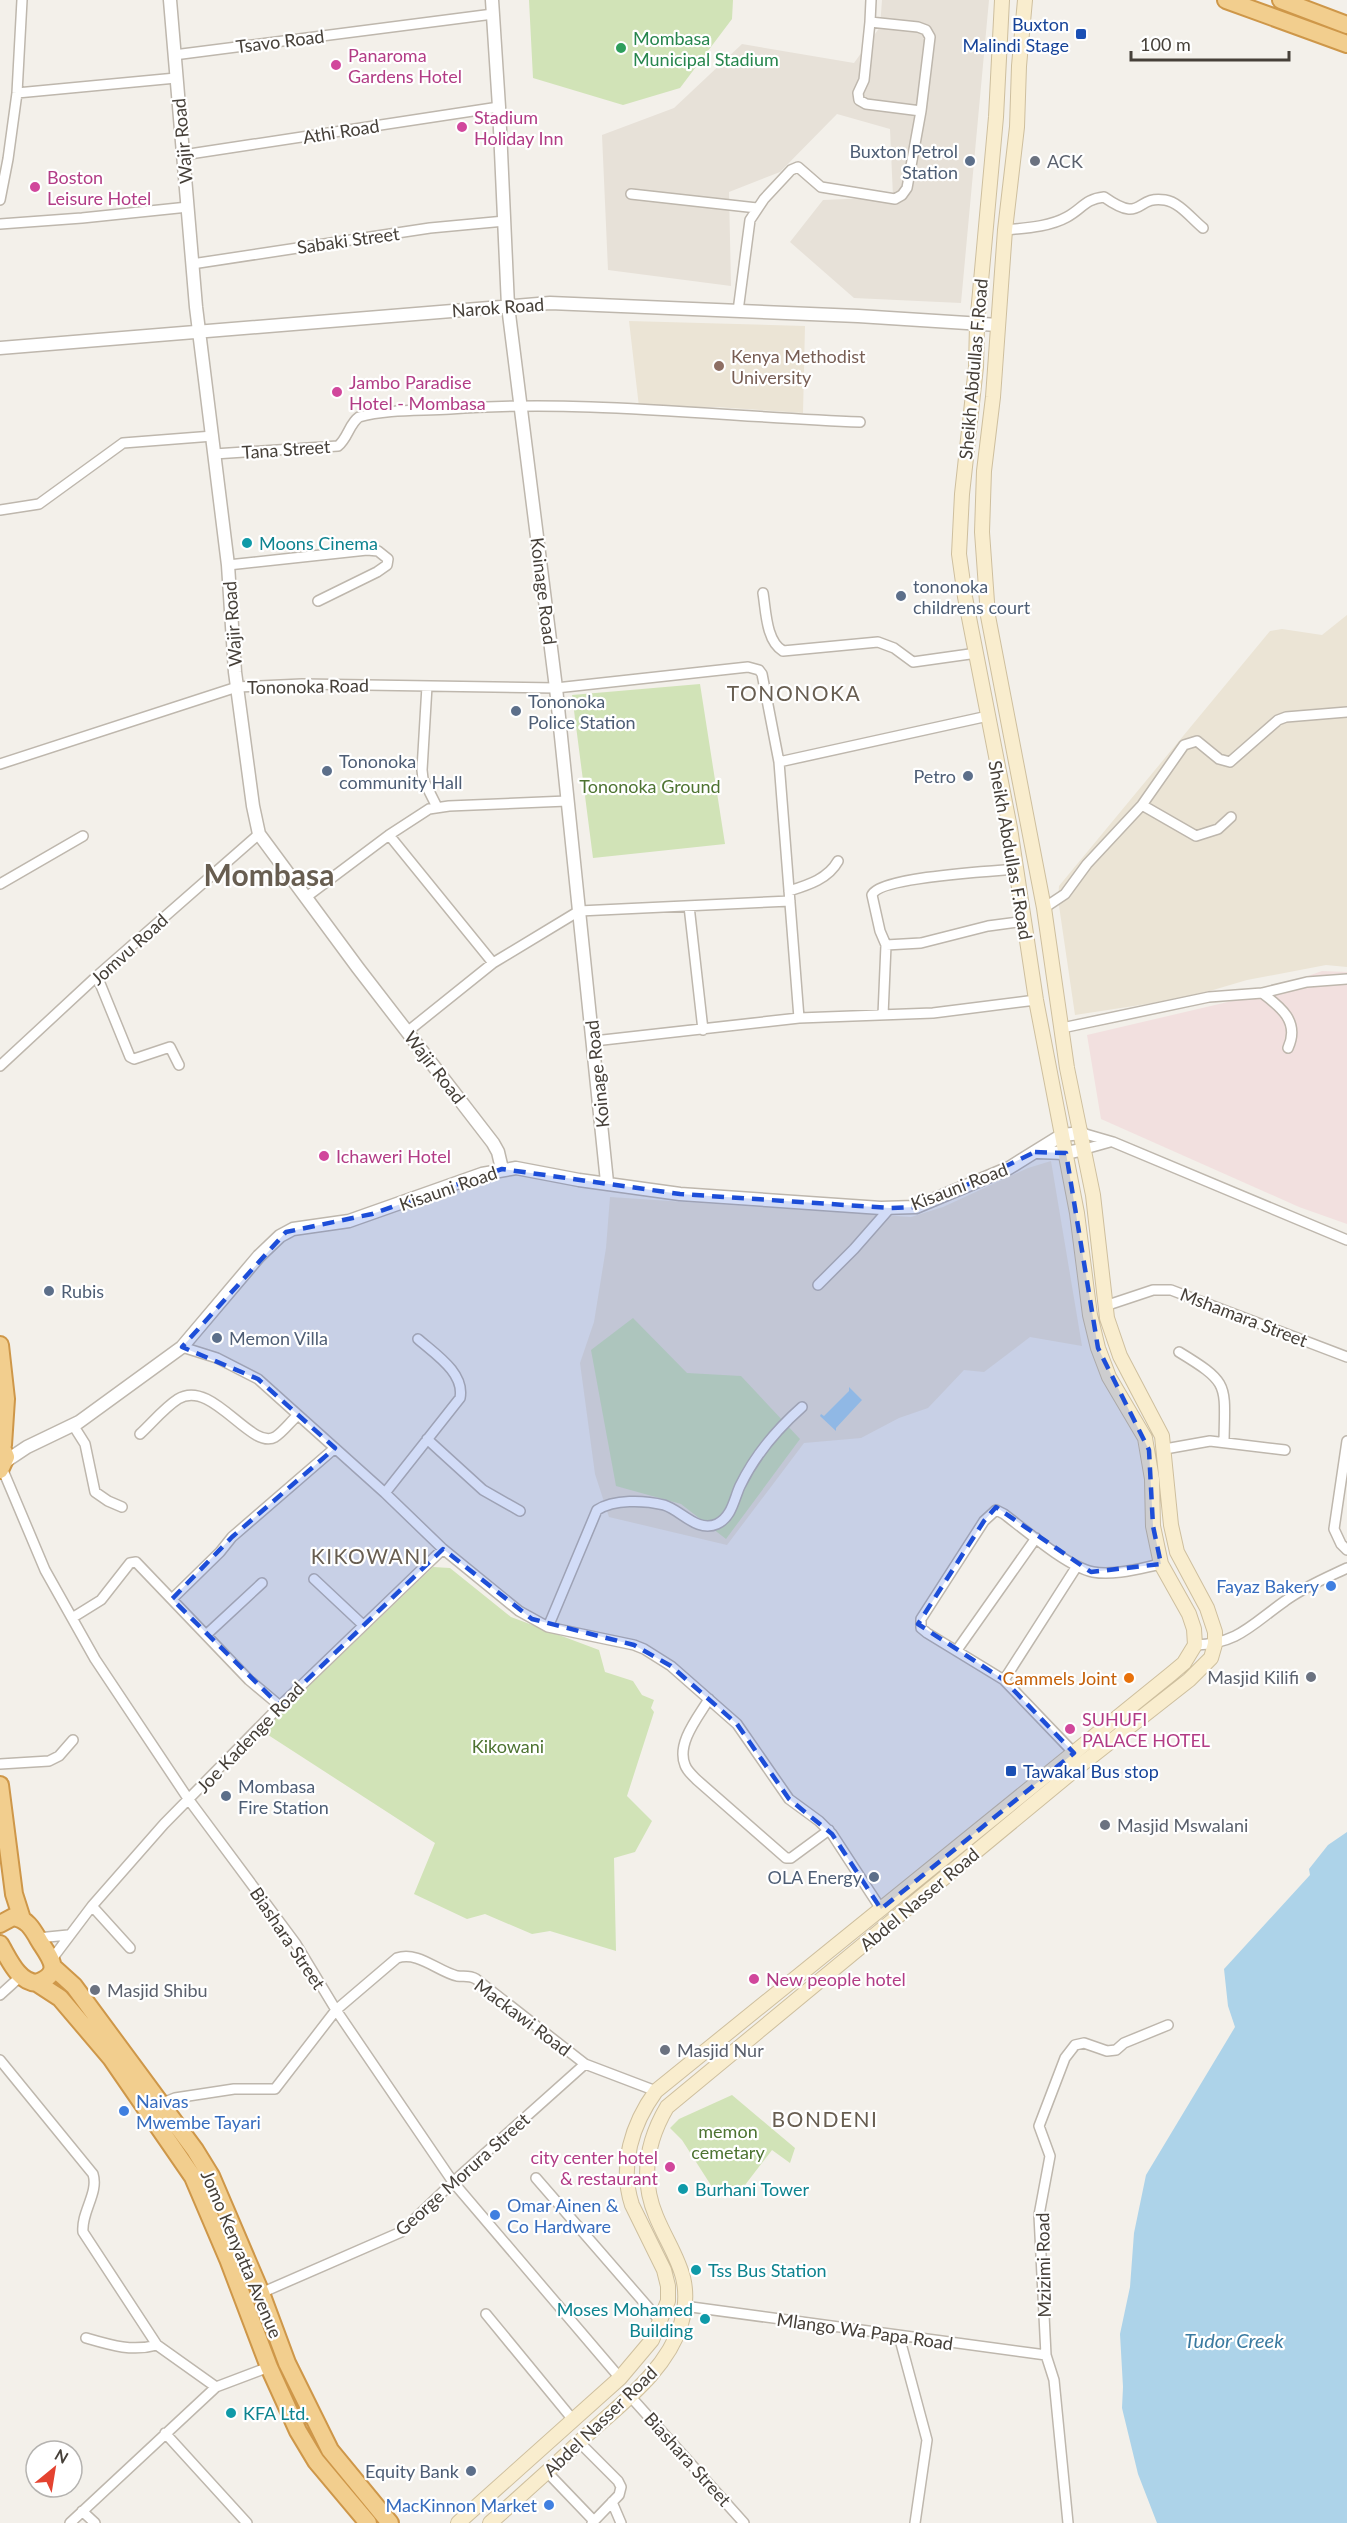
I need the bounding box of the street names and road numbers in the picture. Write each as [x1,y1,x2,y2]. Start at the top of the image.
street label: Tsavo Road [235,25,325,57]
street label: Wajir Road [167,97,197,185]
street label: Athi Road [301,114,381,148]
street label: Sabaki Street [295,222,401,258]
street label: Sheikh Abdullas F.Road [954,278,992,460]
street label: Narok Road [451,293,545,321]
street label: Tana Street [241,435,331,463]
street label: Koinage Road [527,536,561,646]
street label: Wajir Road [218,580,246,668]
street label: Tononoka Road [247,674,369,698]
street label: Sheikh Abdullas F.Road [984,759,1038,941]
street label: Jomvu Road [86,909,172,989]
street label: Koinage Road [580,1019,614,1129]
street label: Wajir Road [400,1026,470,1108]
street label: Kisauni Road [907,1157,1011,1215]
street label: Kisauni Road [396,1161,500,1215]
street label: Mshamara Street [1177,1283,1311,1352]
street label: Joe Kadenge Road [192,1677,308,1797]
street label: Abdel Nasser Road [855,1843,983,1955]
street label: Biashara Street [246,1883,331,1994]
street label: Mackawi Road [470,1974,576,2060]
street label: George Morura Street [390,2108,534,2240]
street label: Jomo Kenyatta Avenue [197,2167,287,2341]
street label: Mzizimi Road [1031,2212,1055,2318]
street label: Mlango Wa Papa Road [775,2308,955,2354]
street label: Abdel Nasser Road [539,2361,661,2481]
street label: Biashara Street [640,2407,736,2511]

